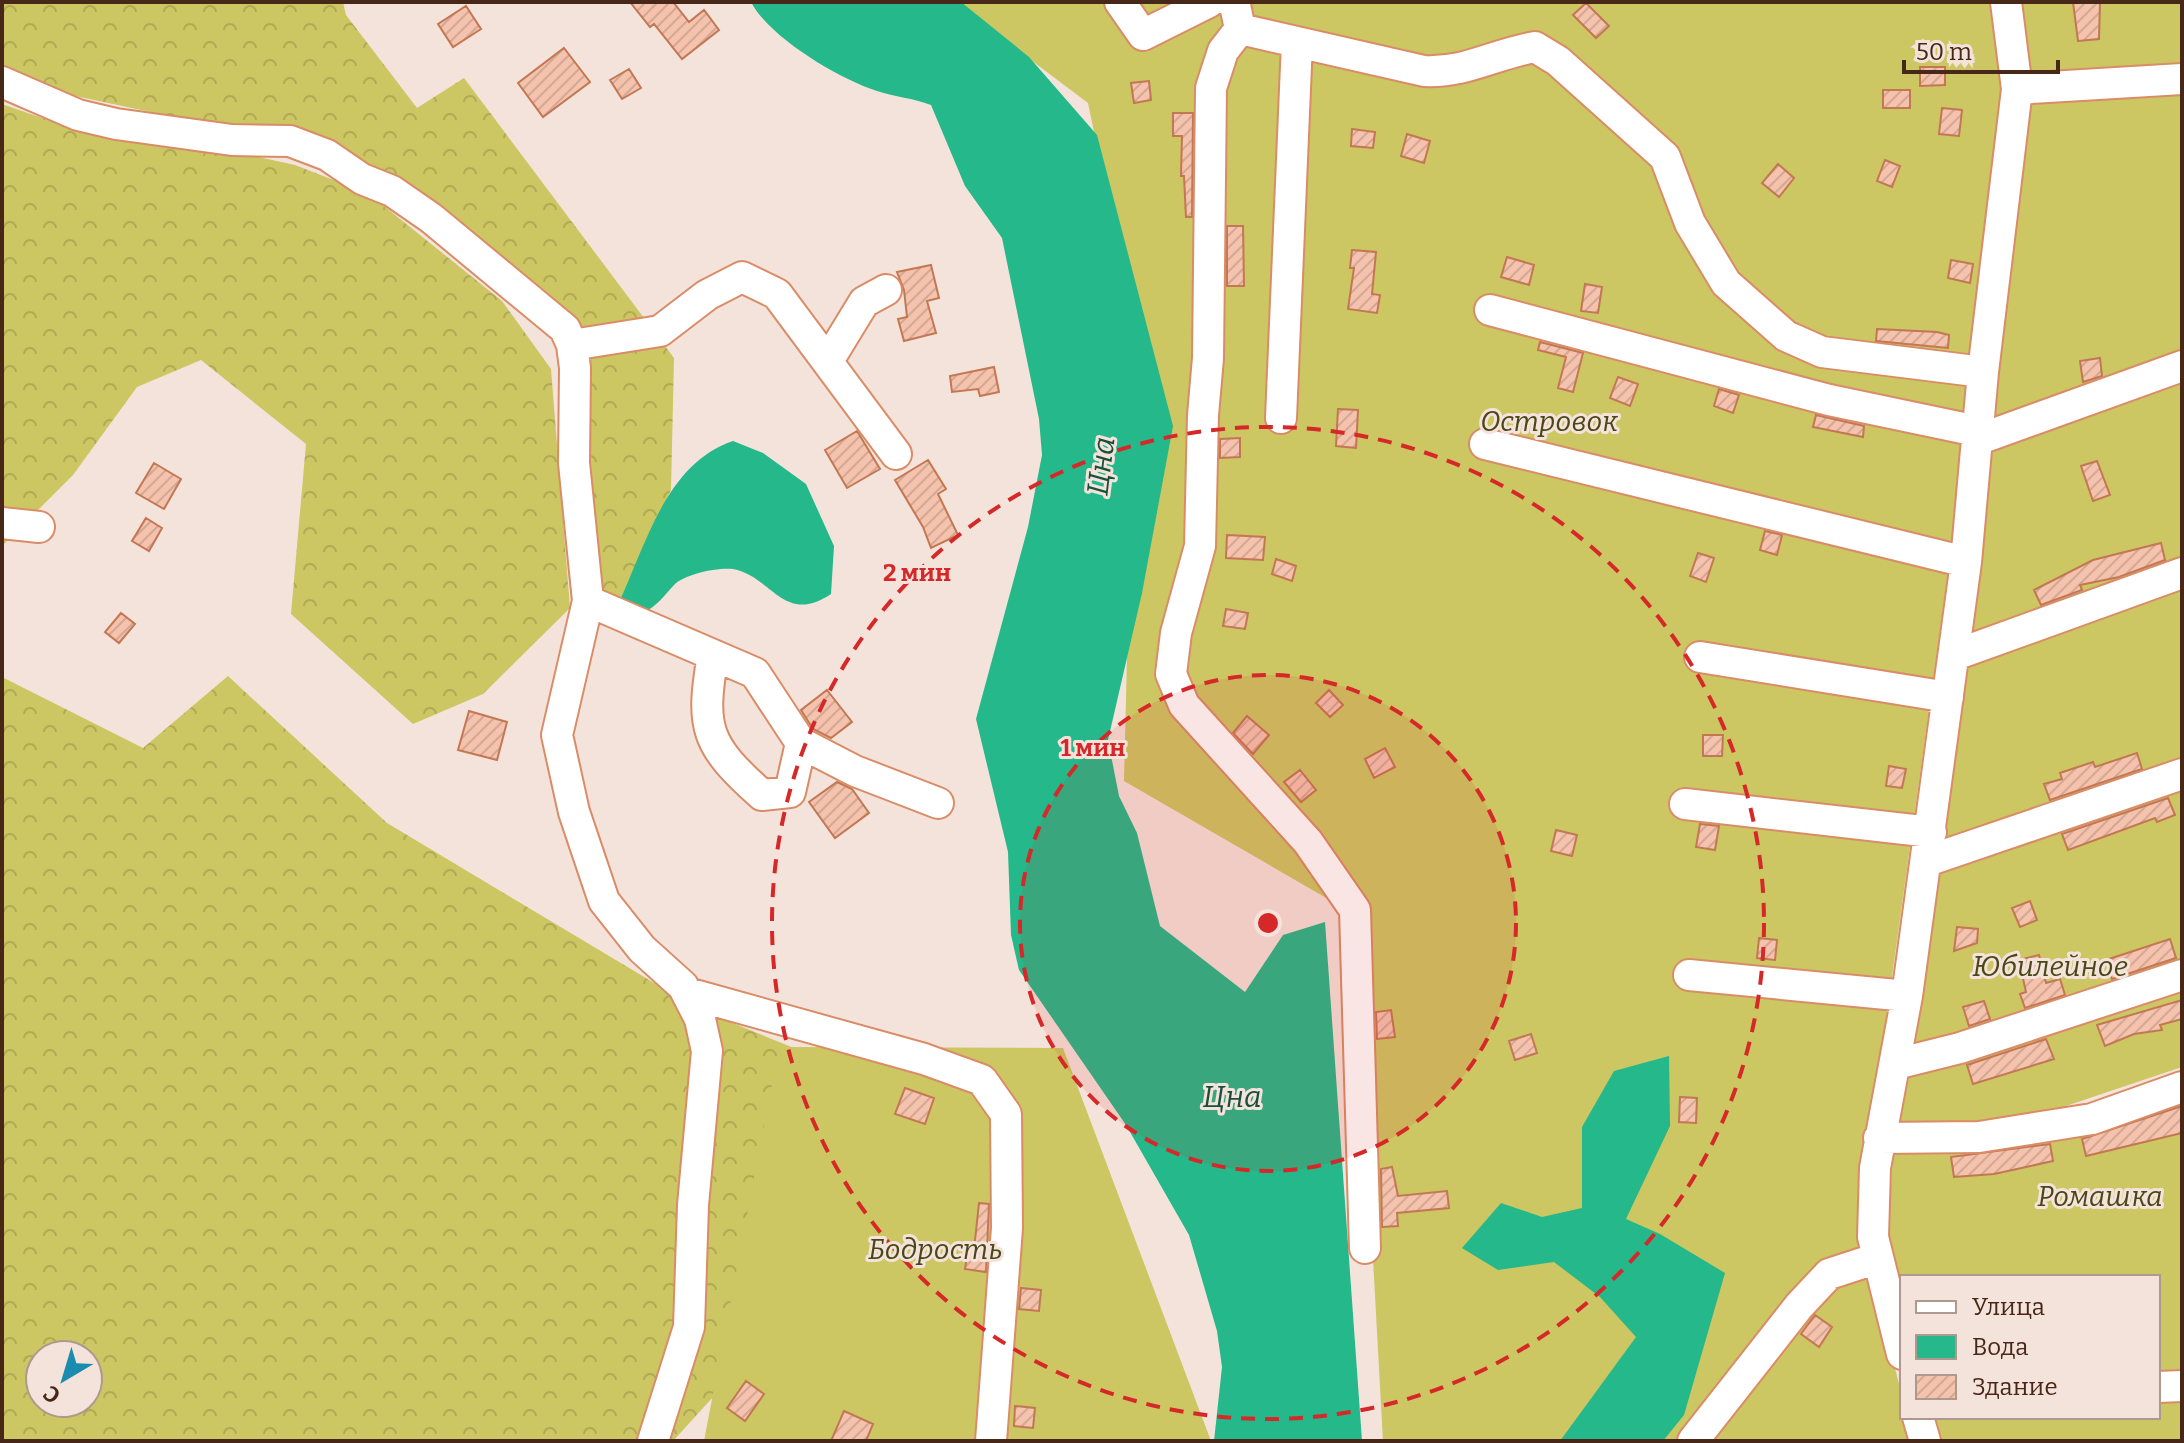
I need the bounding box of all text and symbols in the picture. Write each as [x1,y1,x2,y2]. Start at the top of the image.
scale bar [1904,24,2058,74]
text: 50 m [1916,38,1972,66]
park label: Островок [1480,405,1618,438]
water label: Цна [1080,435,1122,497]
text: 2 мин [883,559,951,587]
text: 1 мин [1061,734,1126,762]
centre of rings [1254,909,1282,937]
park label: Юбилейное [1972,950,2128,983]
water label: Цна [1203,1079,1261,1115]
park label: Ромашка [2037,1180,2163,1213]
park label: Бодрость [868,1233,1002,1266]
legend [1900,1275,2160,1419]
text: Улица [1972,1293,2045,1321]
text: Вода [1972,1333,2028,1361]
north arrow [24,1339,104,1419]
text: Здание [1972,1373,2058,1401]
text: С [38,1379,66,1409]

